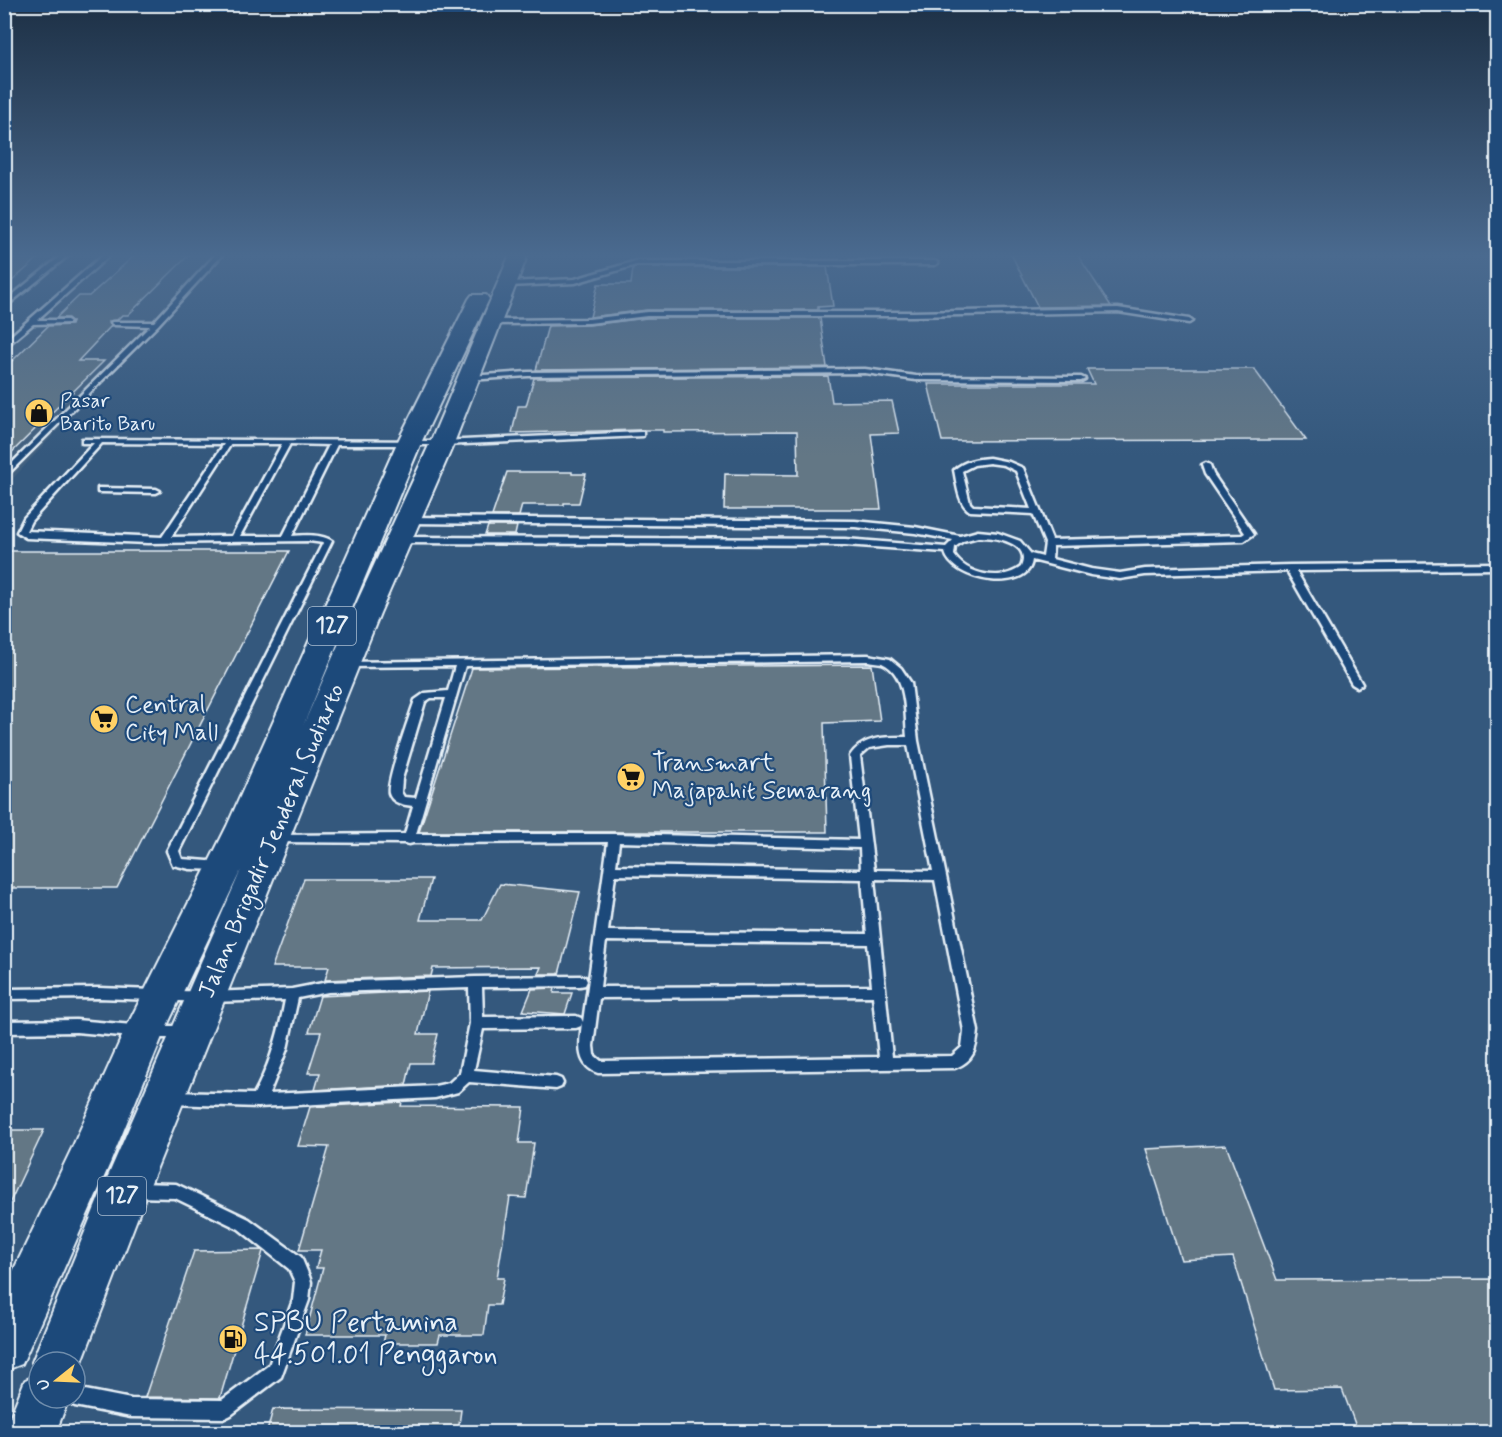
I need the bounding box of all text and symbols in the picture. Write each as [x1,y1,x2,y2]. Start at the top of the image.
place label: Pasar Barito Baru [60,388,155,438]
shop icon: Pasar Barito Baru [23,397,55,429]
road number: 127 [308,607,356,645]
street label: Jalan Brigadir Jenderal Sudiarto [192,679,354,1004]
place label: Central City Mall [125,690,218,749]
supermarket icon: Central City Mall [88,703,120,735]
place label: Transmart Majapahit Semarang [652,748,872,807]
supermarket icon: Transmart Majapahit Semarang [615,761,647,793]
road number: 127 [98,1177,146,1215]
place label: SPBU Pertamina 44.501.01 Penggaron [254,1305,498,1376]
fuel station icon: SPBU Pertamina 44.501.01 Penggaron [217,1323,249,1355]
north arrow [27,1350,87,1410]
text: U [33,1376,56,1392]

